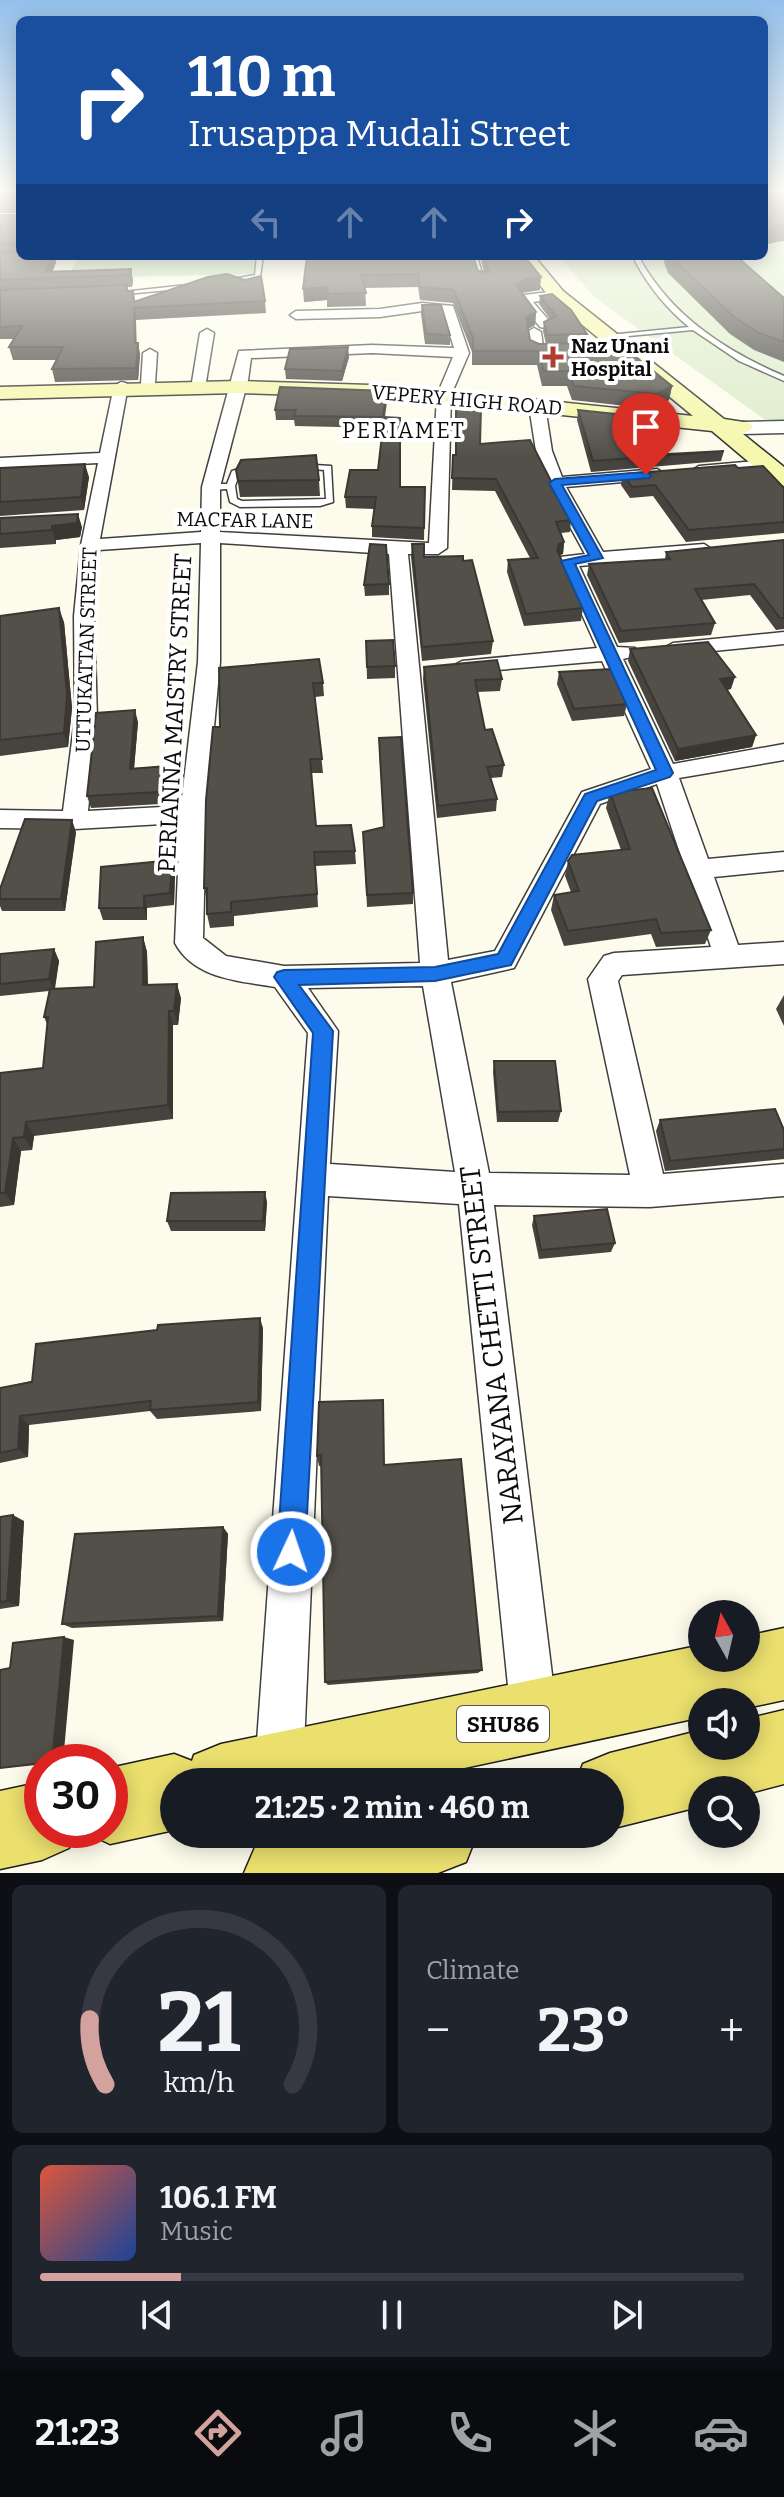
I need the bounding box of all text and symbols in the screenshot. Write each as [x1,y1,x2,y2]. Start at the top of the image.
text: 110 m [188,44,335,111]
icon: right [56,48,160,152]
text: Irusappa Mudali Street [188,112,570,156]
icon: left [244,200,288,244]
icon: ahead [328,200,372,244]
icon: ahead [412,200,456,244]
icon: right [496,200,540,244]
place label: Naz Unani Hospital [571,334,670,381]
marker: Naz Unani Hospital [542,346,564,368]
street label: VEPERY HIGH ROAD [371,380,563,420]
pin [612,393,680,475]
icon: arrive [624,405,668,449]
district label: PERIAMET [342,417,466,444]
street label: MACFAR LANE [176,507,314,533]
street label: UTTUKATTAN STREET [70,547,102,753]
street label: PERIANNA MAISTRY STREET [153,553,197,873]
street label: NARAYANA CHETTI STREET [453,1164,530,1526]
position arrow [249,1510,333,1594]
north arrow [688,1600,760,1672]
map controls [688,1600,760,1848]
button: sound [688,1688,760,1760]
road number: SHU86 [457,1706,549,1742]
speed limit sign: 30 [24,1744,128,1848]
button: search [688,1776,760,1848]
text: 21:25 · 2 min · 460 m [255,1790,529,1826]
text: Climate [426,1955,520,1986]
text: 21 [158,1973,240,2073]
text: 23° [537,1995,632,2067]
text: − [426,2004,450,2057]
text: + [719,2004,744,2057]
text: km/h [164,2065,235,2100]
text: 106.1 FM [160,2180,277,2216]
text: Music [160,2216,233,2247]
icon: previous [135,2293,179,2337]
icon: pause [370,2293,414,2337]
icon: next [605,2293,649,2337]
icon: directions [190,2405,246,2461]
icon: music [316,2405,372,2461]
icon: phone [442,2405,498,2461]
icon: climate [567,2405,623,2461]
icon: car [693,2405,749,2461]
text: 21:23 [35,2411,120,2455]

